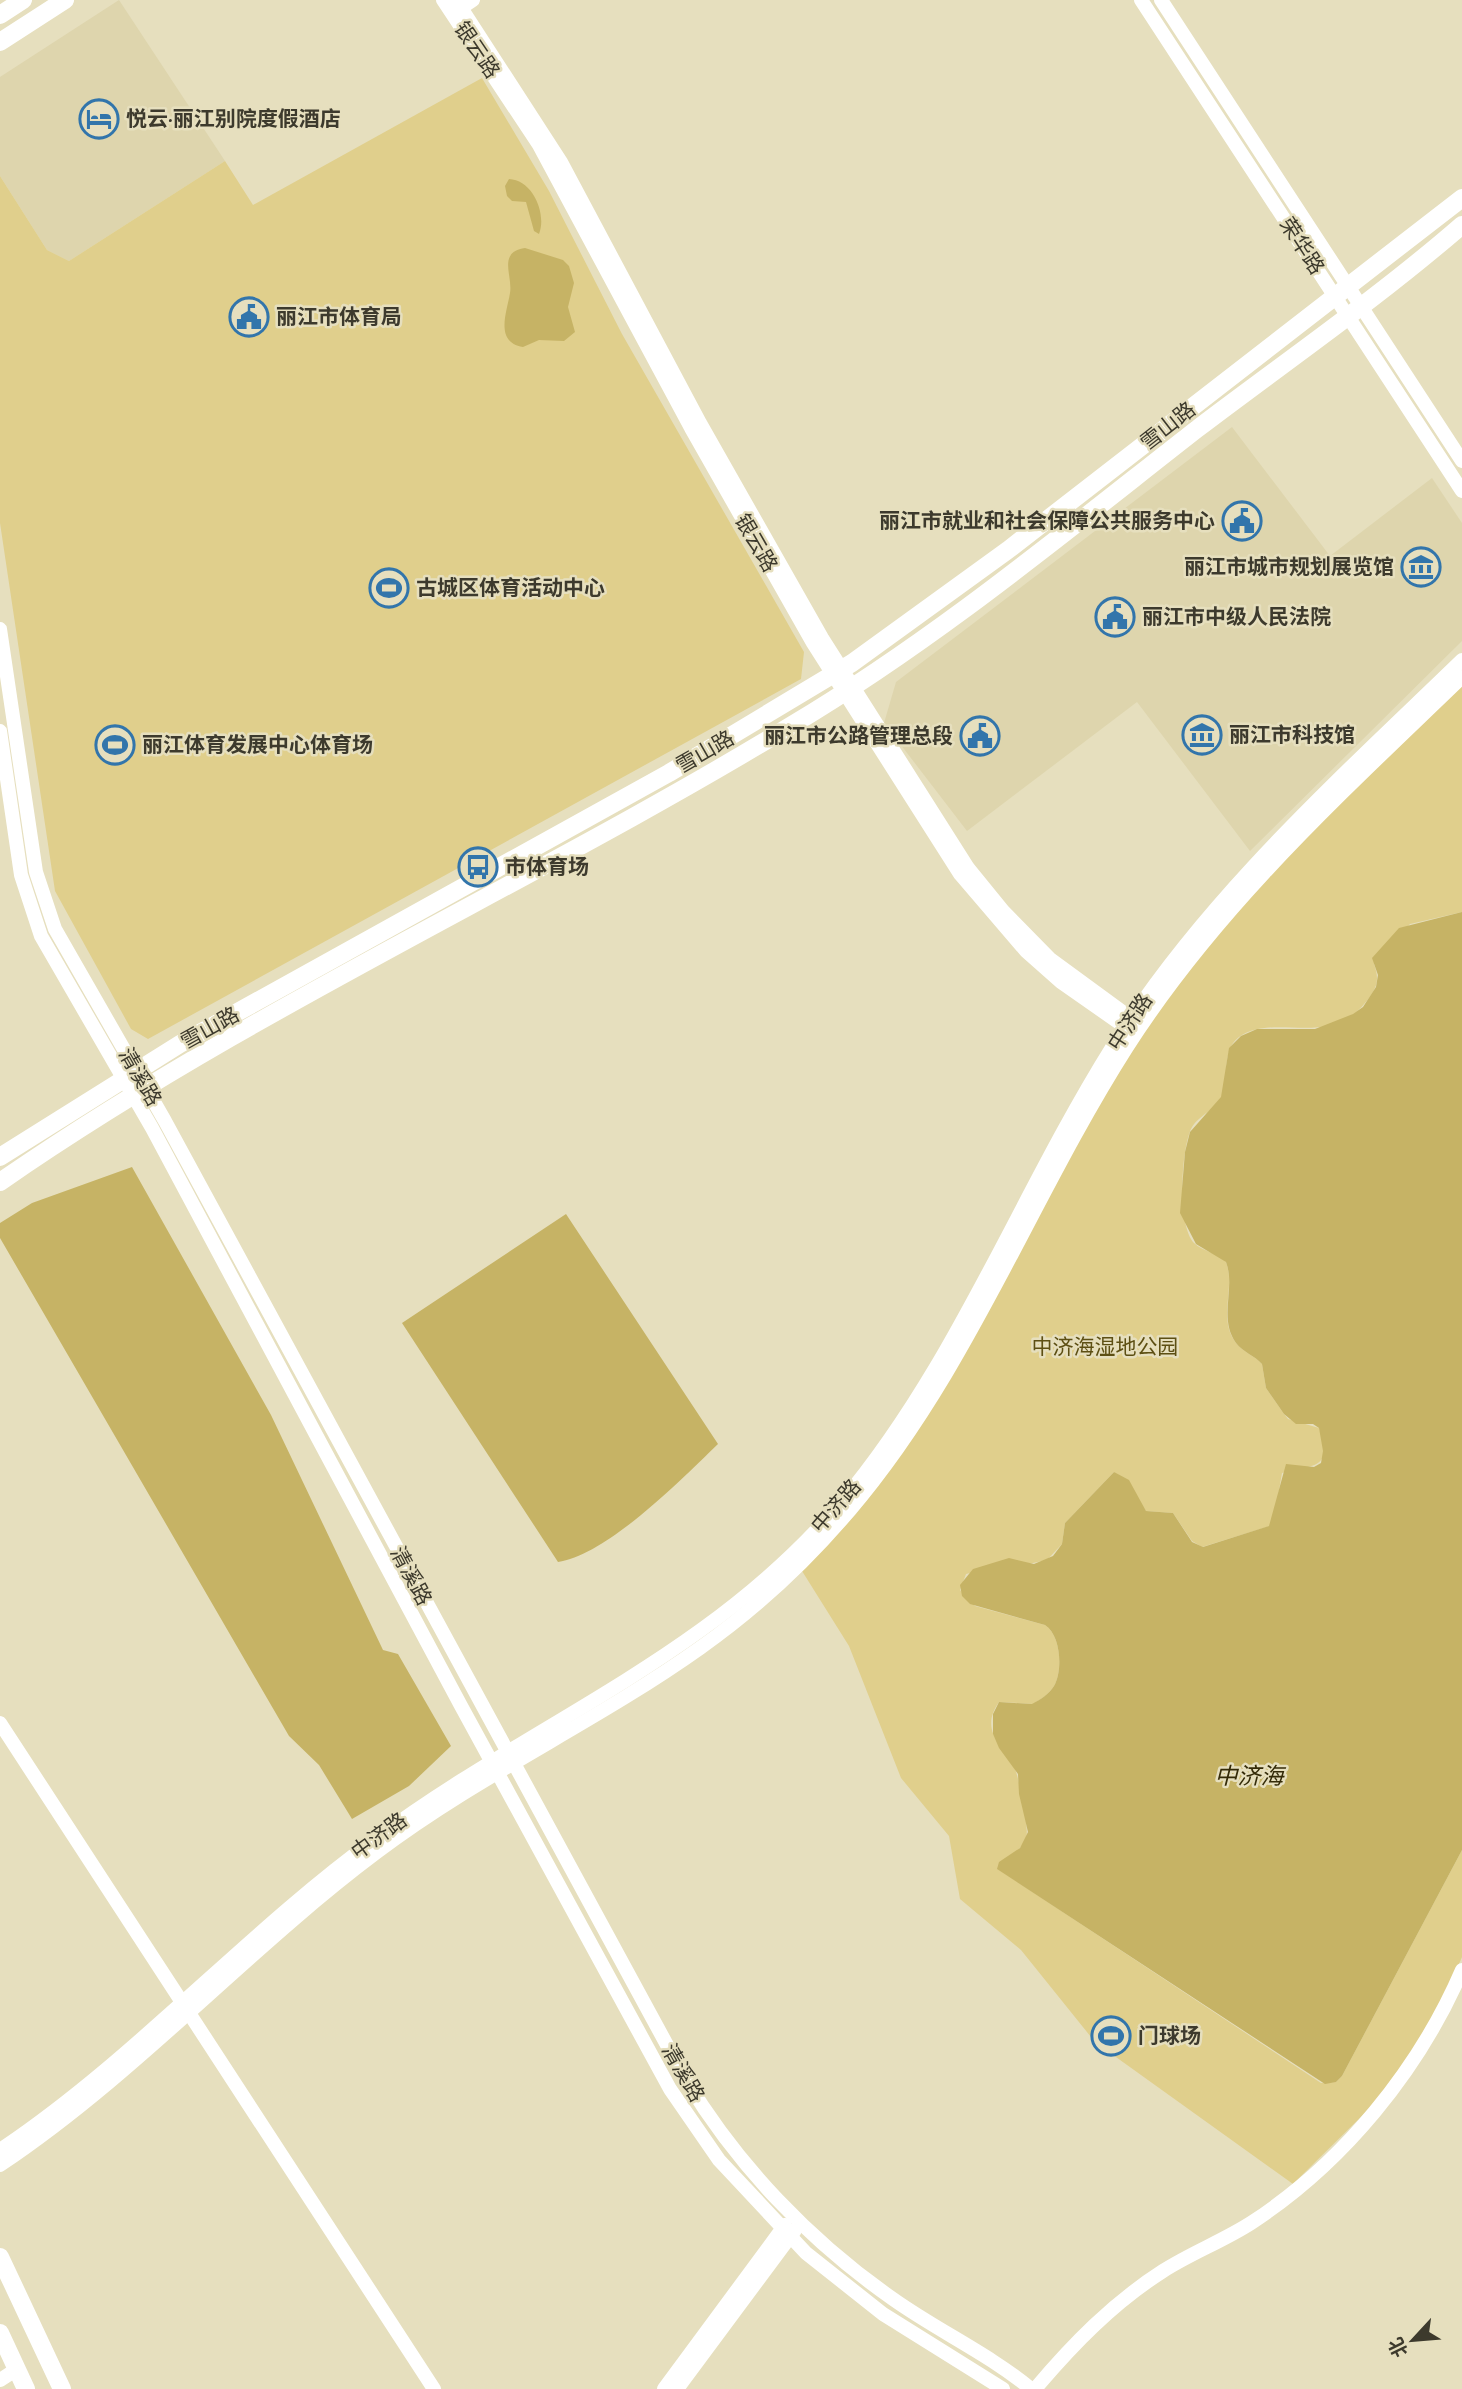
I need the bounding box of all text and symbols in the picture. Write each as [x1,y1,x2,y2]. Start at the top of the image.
street label: 银云路 [450,18,504,82]
hotel icon: 悦云·丽江别院度假酒店 [78,98,120,140]
place label: 悦云·丽江别院度假酒店 [126,108,341,130]
street label: 荣华路 [1276,214,1328,278]
public building icon: 丽江市体育局 [228,296,270,338]
place label: 丽江市体育局 [276,305,402,328]
street label: 雪山路 [1136,398,1200,454]
public building icon: 丽江市就业和社会保障公共服务中心 [1221,500,1263,542]
street label: 银云路 [731,510,781,576]
place label: 丽江市就业和社会保障公共服务中心 [879,510,1215,532]
museum icon: 丽江市城市规划展览馆 [1400,546,1442,588]
place label: 丽江市城市规划展览馆 [1184,556,1394,578]
sports icon: 古城区体育活动中心 [368,567,410,609]
place label: 古城区体育活动中心 [416,576,605,599]
public building icon: 丽江市中级人民法院 [1094,596,1136,638]
place label: 丽江市中级人民法院 [1142,605,1331,628]
museum icon: 丽江市科技馆 [1181,714,1223,756]
public building icon: 丽江市公路管理总段 [959,715,1001,757]
sports icon: 丽江体育发展中心体育场 [94,724,136,766]
place label: 丽江市公路管理总段 [764,724,953,747]
place label: 丽江市科技馆 [1229,724,1355,746]
street label: 雪山路 [672,727,738,777]
place label: 丽江体育发展中心体育场 [142,733,373,756]
bus stop icon: 市体育场 [457,846,499,888]
place label: 市体育场 [505,855,589,878]
street label: 中济路 [1104,990,1156,1054]
street label: 雪山路 [177,1003,243,1053]
street label: 清溪路 [115,1044,165,1110]
park label: 中济海湿地公园 [1032,1336,1179,1358]
street label: 中济路 [807,1475,865,1537]
street label: 清溪路 [386,1543,436,1609]
water label: 中济海 [1215,1764,1287,1789]
street label: 中济路 [347,1809,411,1863]
sports icon: 门球场 [1090,2015,1132,2057]
place label: 门球场 [1138,2025,1201,2047]
street label: 清溪路 [658,2040,708,2106]
north arrow [1378,2305,1448,2375]
text: 北 [1385,2334,1412,2360]

